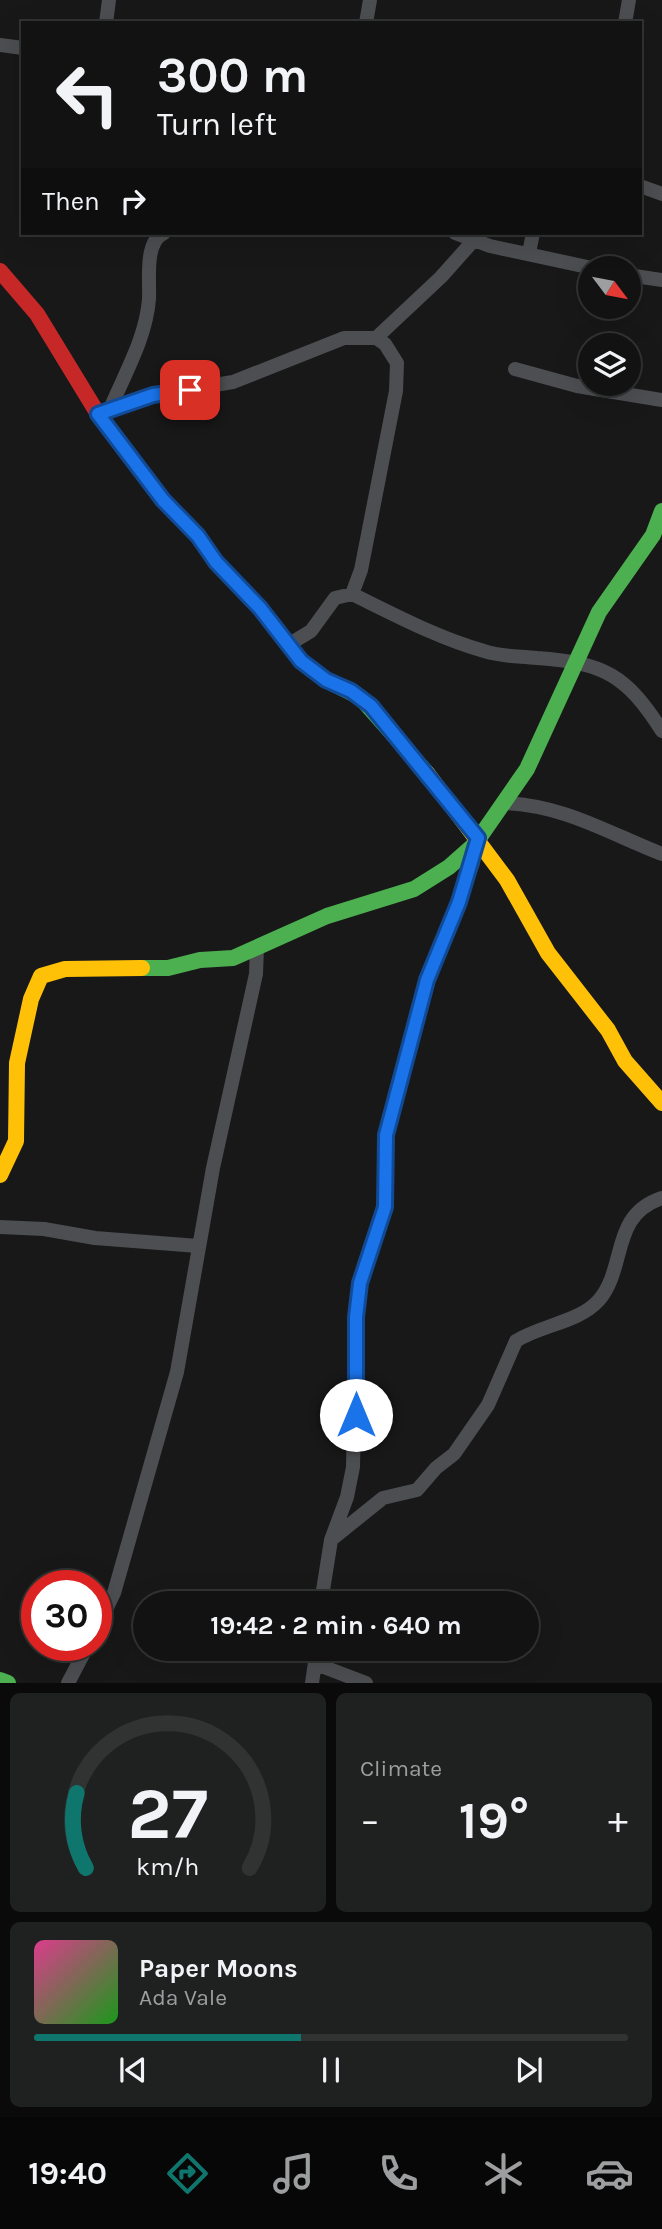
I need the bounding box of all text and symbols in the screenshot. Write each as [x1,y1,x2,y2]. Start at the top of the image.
text: 300 m [157,47,308,104]
icon: left [42,49,133,140]
text: Turn left [157,106,277,143]
icon: right [114,182,152,220]
text: Then [42,186,100,217]
north arrow [578,256,640,318]
map controls [578,256,641,396]
button: layers [578,333,641,396]
pin [160,360,220,420]
icon: arrive [171,371,209,409]
position arrow [319,1378,393,1452]
speed limit sign: 30 [21,1570,112,1661]
text: 19:42 · 2 min · 640 m [210,1610,462,1641]
text: Climate [360,1755,442,1782]
text: 27 [128,1772,208,1857]
text: 19° [459,1790,529,1851]
text: − [360,1798,380,1843]
text: + [608,1798,628,1843]
text: km/h [136,1852,200,1881]
text: Paper Moons [139,1953,298,1984]
text: Ada Vale [139,1984,227,2011]
icon: previous [114,2051,152,2089]
icon: pause [312,2051,350,2089]
icon: next [510,2051,548,2089]
icon: directions [163,2149,212,2198]
icon: music [269,2149,318,2198]
icon: phone [374,2149,423,2198]
icon: climate [479,2149,528,2198]
icon: car [585,2149,634,2198]
text: 19:40 [28,2155,107,2192]

